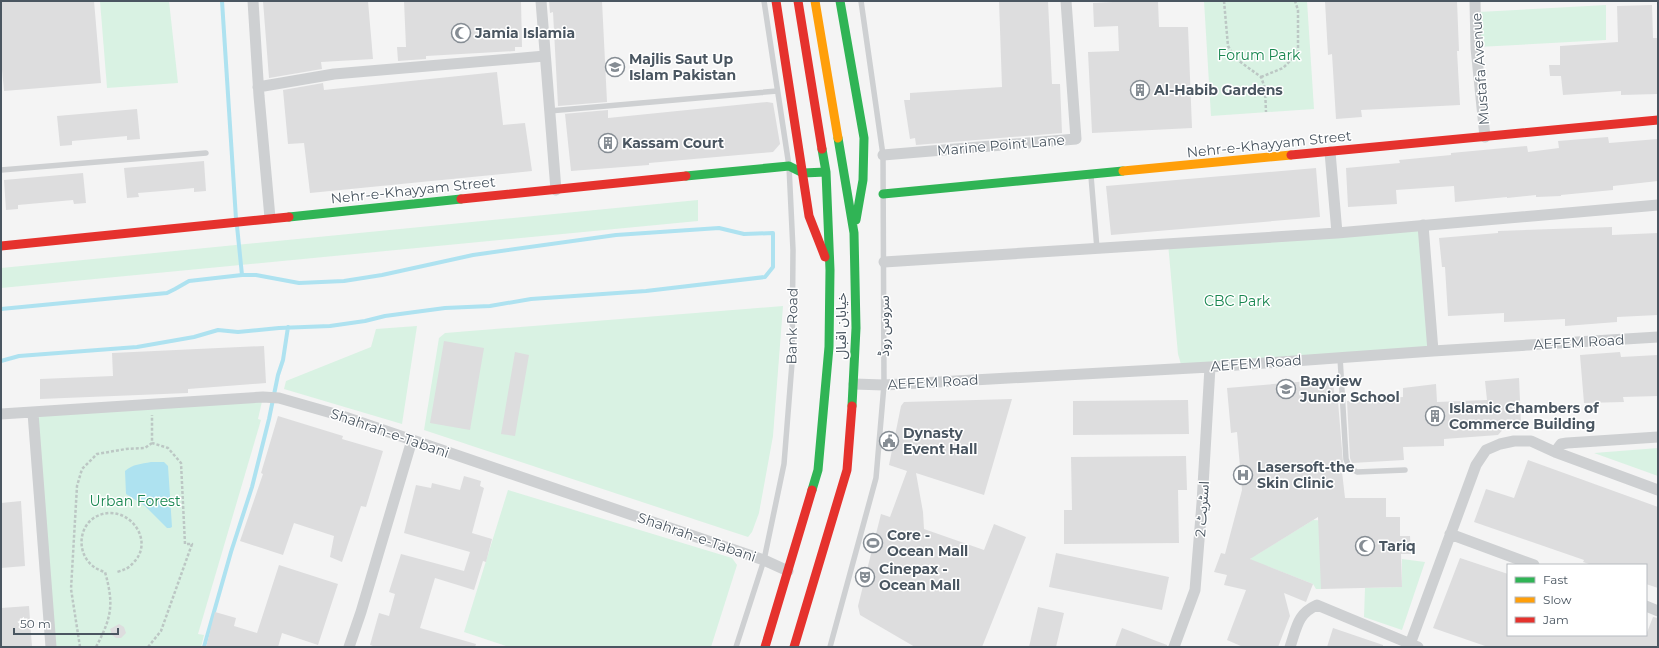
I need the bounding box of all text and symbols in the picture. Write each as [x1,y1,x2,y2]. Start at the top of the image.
street label: Mustafa Avenue [1467,12,1493,126]
mosque icon: Jamia Islamia [450,22,472,44]
place label: Jamia Islamia [474,24,575,42]
park label: Forum Park [1218,46,1301,64]
place label: Majlis Saut Up Islam Pakistan [629,50,736,84]
school or university icon: Majlis Saut Up Islam Pakistan [604,56,626,78]
building icon: Al-Habib Gardens [1129,79,1151,101]
place label: Al-Habib Gardens [1153,81,1283,99]
street label: Nehr-e-Khayyam Street [1186,126,1353,162]
street label: Marine Point Lane [936,130,1066,160]
building icon: Kassam Court [597,132,619,154]
place label: Kassam Court [622,134,724,152]
street label: Nehr-e-Khayyam Street [330,172,497,208]
street label: Bank Road [782,287,802,365]
park label: CBC Park [1204,292,1271,310]
street label: خیابان اقبال [832,293,850,359]
street label: سروس روڈ [875,295,893,357]
street label: AEFEM Road [1533,331,1625,353]
street label: AEFEM Road [1210,351,1302,375]
street label: AEFEM Road [887,371,979,393]
place label: Bayview Junior School [1299,372,1400,406]
school or university icon: Bayview Junior School [1275,378,1297,400]
place label: Islamic Chambers of Commerce Building [1449,399,1599,433]
street label: Shahrah-e-Tabani [328,404,452,462]
building icon: Islamic Chambers of Commerce Building [1424,405,1446,427]
place label: Dynasty Event Hall [903,424,977,458]
public building icon: Dynasty Event Hall [878,430,900,452]
place label: Lasersoft-the Skin Clinic [1257,458,1355,492]
hospital icon: Lasersoft-the Skin Clinic [1232,464,1254,486]
street label: اسٹریٹ 2 [1191,481,1213,537]
park label: Urban Forest [89,492,181,510]
street label: Shahrah-e-Tabani [635,508,759,566]
place label: Core - Ocean Mall [887,526,968,560]
sports icon: Core - Ocean Mall [862,532,884,554]
mosque icon: Tariq [1354,535,1376,557]
place label: Tariq [1379,537,1416,555]
place label: Cinepax - Ocean Mall [879,560,960,594]
legend [1507,564,1647,636]
theatre icon: Cinepax - Ocean Mall [854,566,876,588]
text: Fast [1543,572,1568,587]
text: Slow [1543,592,1572,607]
scale bar [14,610,118,636]
text: Jam [1542,612,1569,627]
text: 50 m [20,616,51,631]

